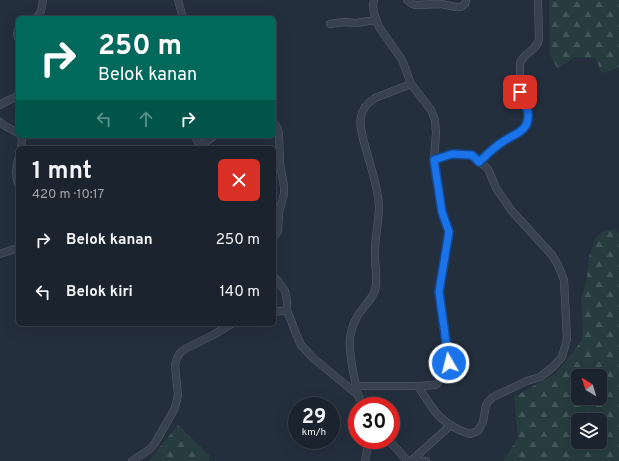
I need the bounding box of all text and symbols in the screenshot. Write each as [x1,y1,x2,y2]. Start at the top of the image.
text: 250 m [98,29,182,65]
icon: right [32,32,84,84]
text: Belok kanan [98,64,197,87]
pin [503,75,537,109]
icon: arrive [509,81,531,103]
icon: left [93,108,115,130]
icon: ahead [135,108,157,130]
icon: right [177,108,199,130]
text: 1 mnt [32,157,92,187]
button: close [218,159,260,201]
text: 420 m · 10:17 [32,187,104,203]
icon: right [32,229,54,251]
text: Belok kanan [66,231,153,250]
text: 250 m [216,231,260,250]
icon: left [32,281,54,303]
text: Belok kiri [66,283,133,302]
text: 140 m [220,283,260,302]
position arrow [428,342,470,384]
north arrow [571,369,607,405]
map controls [571,369,607,449]
speed limit sign: 30 [348,397,400,449]
text: 29 [302,405,326,431]
button: layers [571,413,607,449]
text: km/h [302,426,326,439]

